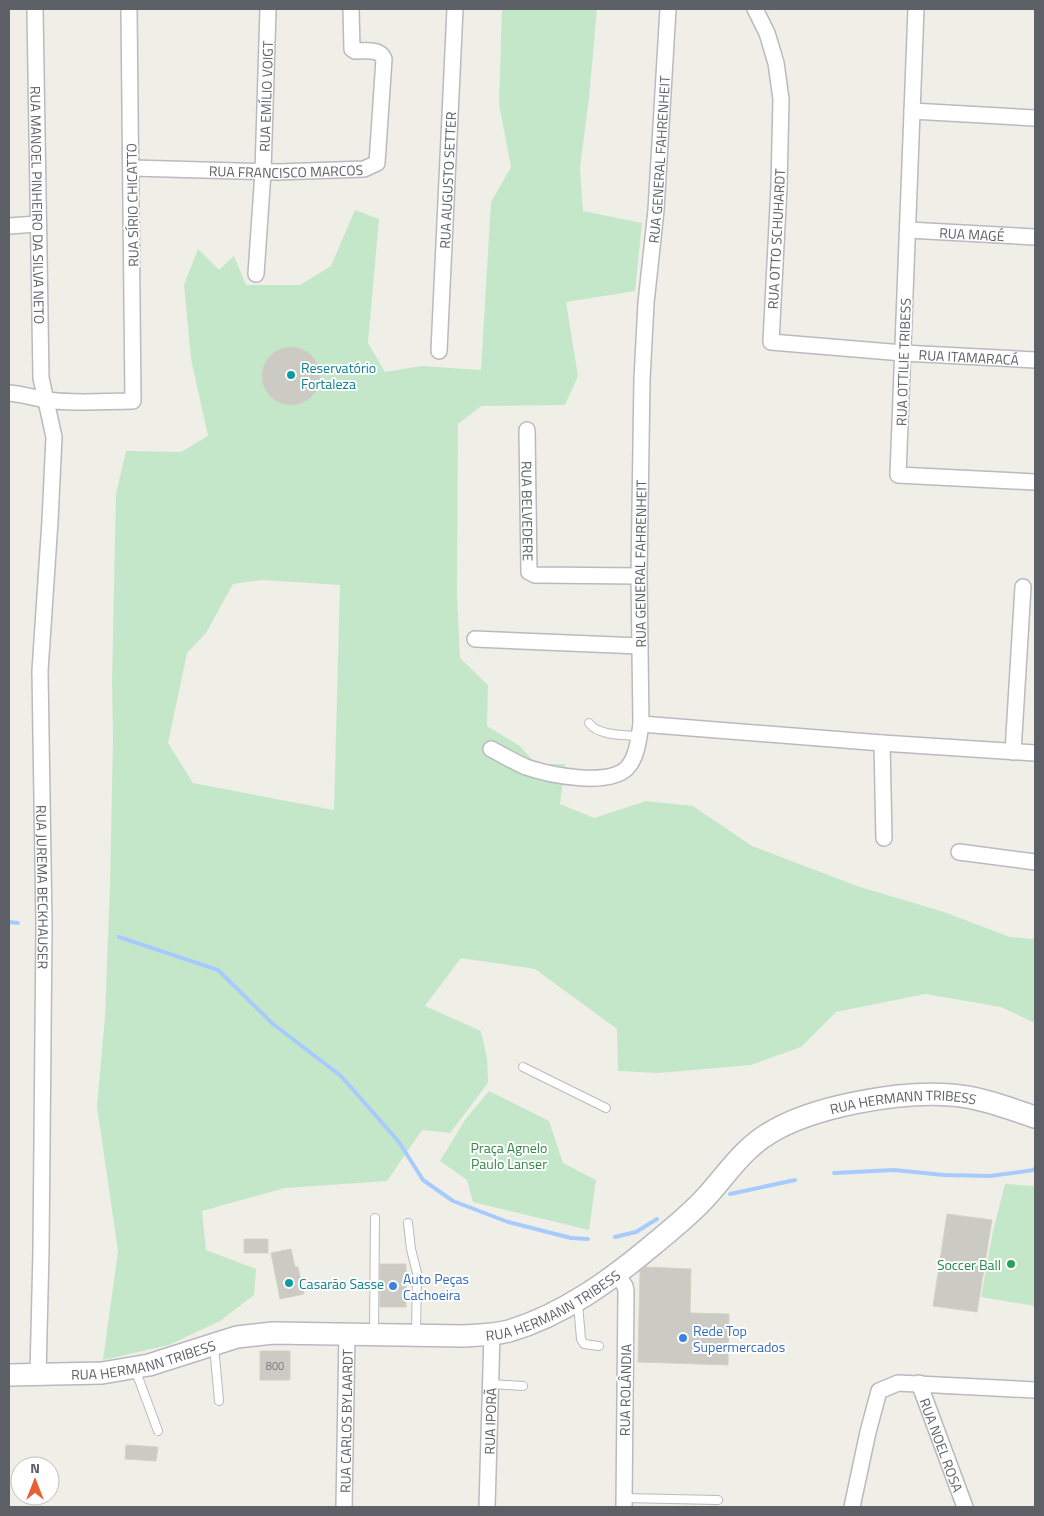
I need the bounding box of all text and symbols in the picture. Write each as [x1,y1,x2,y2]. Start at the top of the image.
street label: RUA EMÍLIO VOIGT [253,40,278,152]
street label: RUA GENERAL FAHRENHEIT [642,74,675,244]
street label: RUA MANOEL PINHEIRO DA SILVA NETO [26,86,51,324]
street label: RUA AUGUSTO SETTER [433,111,461,249]
street label: RUA SÍRIO CHICATTO [120,143,144,267]
street label: RUA FRANCISCO MARCOS [209,159,363,183]
street label: RUA OTTO SCHUHARDT [762,167,790,310]
street label: RUA MAGÉ [939,221,1005,246]
street label: RUA OTTILIE TRIBESS [890,298,916,426]
street label: RUA ITAMARACÁ [918,343,1020,370]
place label: Reservatório Fortaleza [301,357,376,394]
marker: Reservatório Fortaleza [285,369,297,381]
street label: RUA BELVEDERE [517,461,539,562]
street label: RUA GENERAL FAHRENHEIT [628,479,651,648]
street label: RUA JUREMA BECKHAUSER [32,805,55,969]
street label: RUA HERMANN TRIBESS [827,1084,979,1119]
park label: Praça Agnelo Paulo Lanser [471,1137,548,1174]
place label: Soccer Ball [937,1254,1001,1275]
marker: Soccer Ball [1005,1258,1017,1270]
street label: RUA HERMANN TRIBESS [485,1264,624,1345]
place label: Auto Peças Cachoeira [403,1268,469,1305]
place label: Casarão Sasse [299,1273,384,1294]
marker: Casarão Sasse [283,1277,295,1289]
marker: Auto Peças Cachoeira [387,1280,399,1292]
place label: Rede Top Supermercados [693,1320,785,1357]
marker: Rede Top Supermercados [677,1332,689,1344]
street label: RUA HERMANN TRIBESS [71,1334,218,1384]
street label: RUA ROLÂNDIA [614,1343,636,1436]
street label: RUA CARLOS BYLAARDT [334,1348,357,1493]
house number: 800 [266,1358,284,1374]
street label: RUA IPORÃ [478,1387,501,1455]
street label: RUA NOEL ROSA [915,1395,969,1496]
north arrow [10,1456,60,1506]
text: N [30,1457,40,1478]

